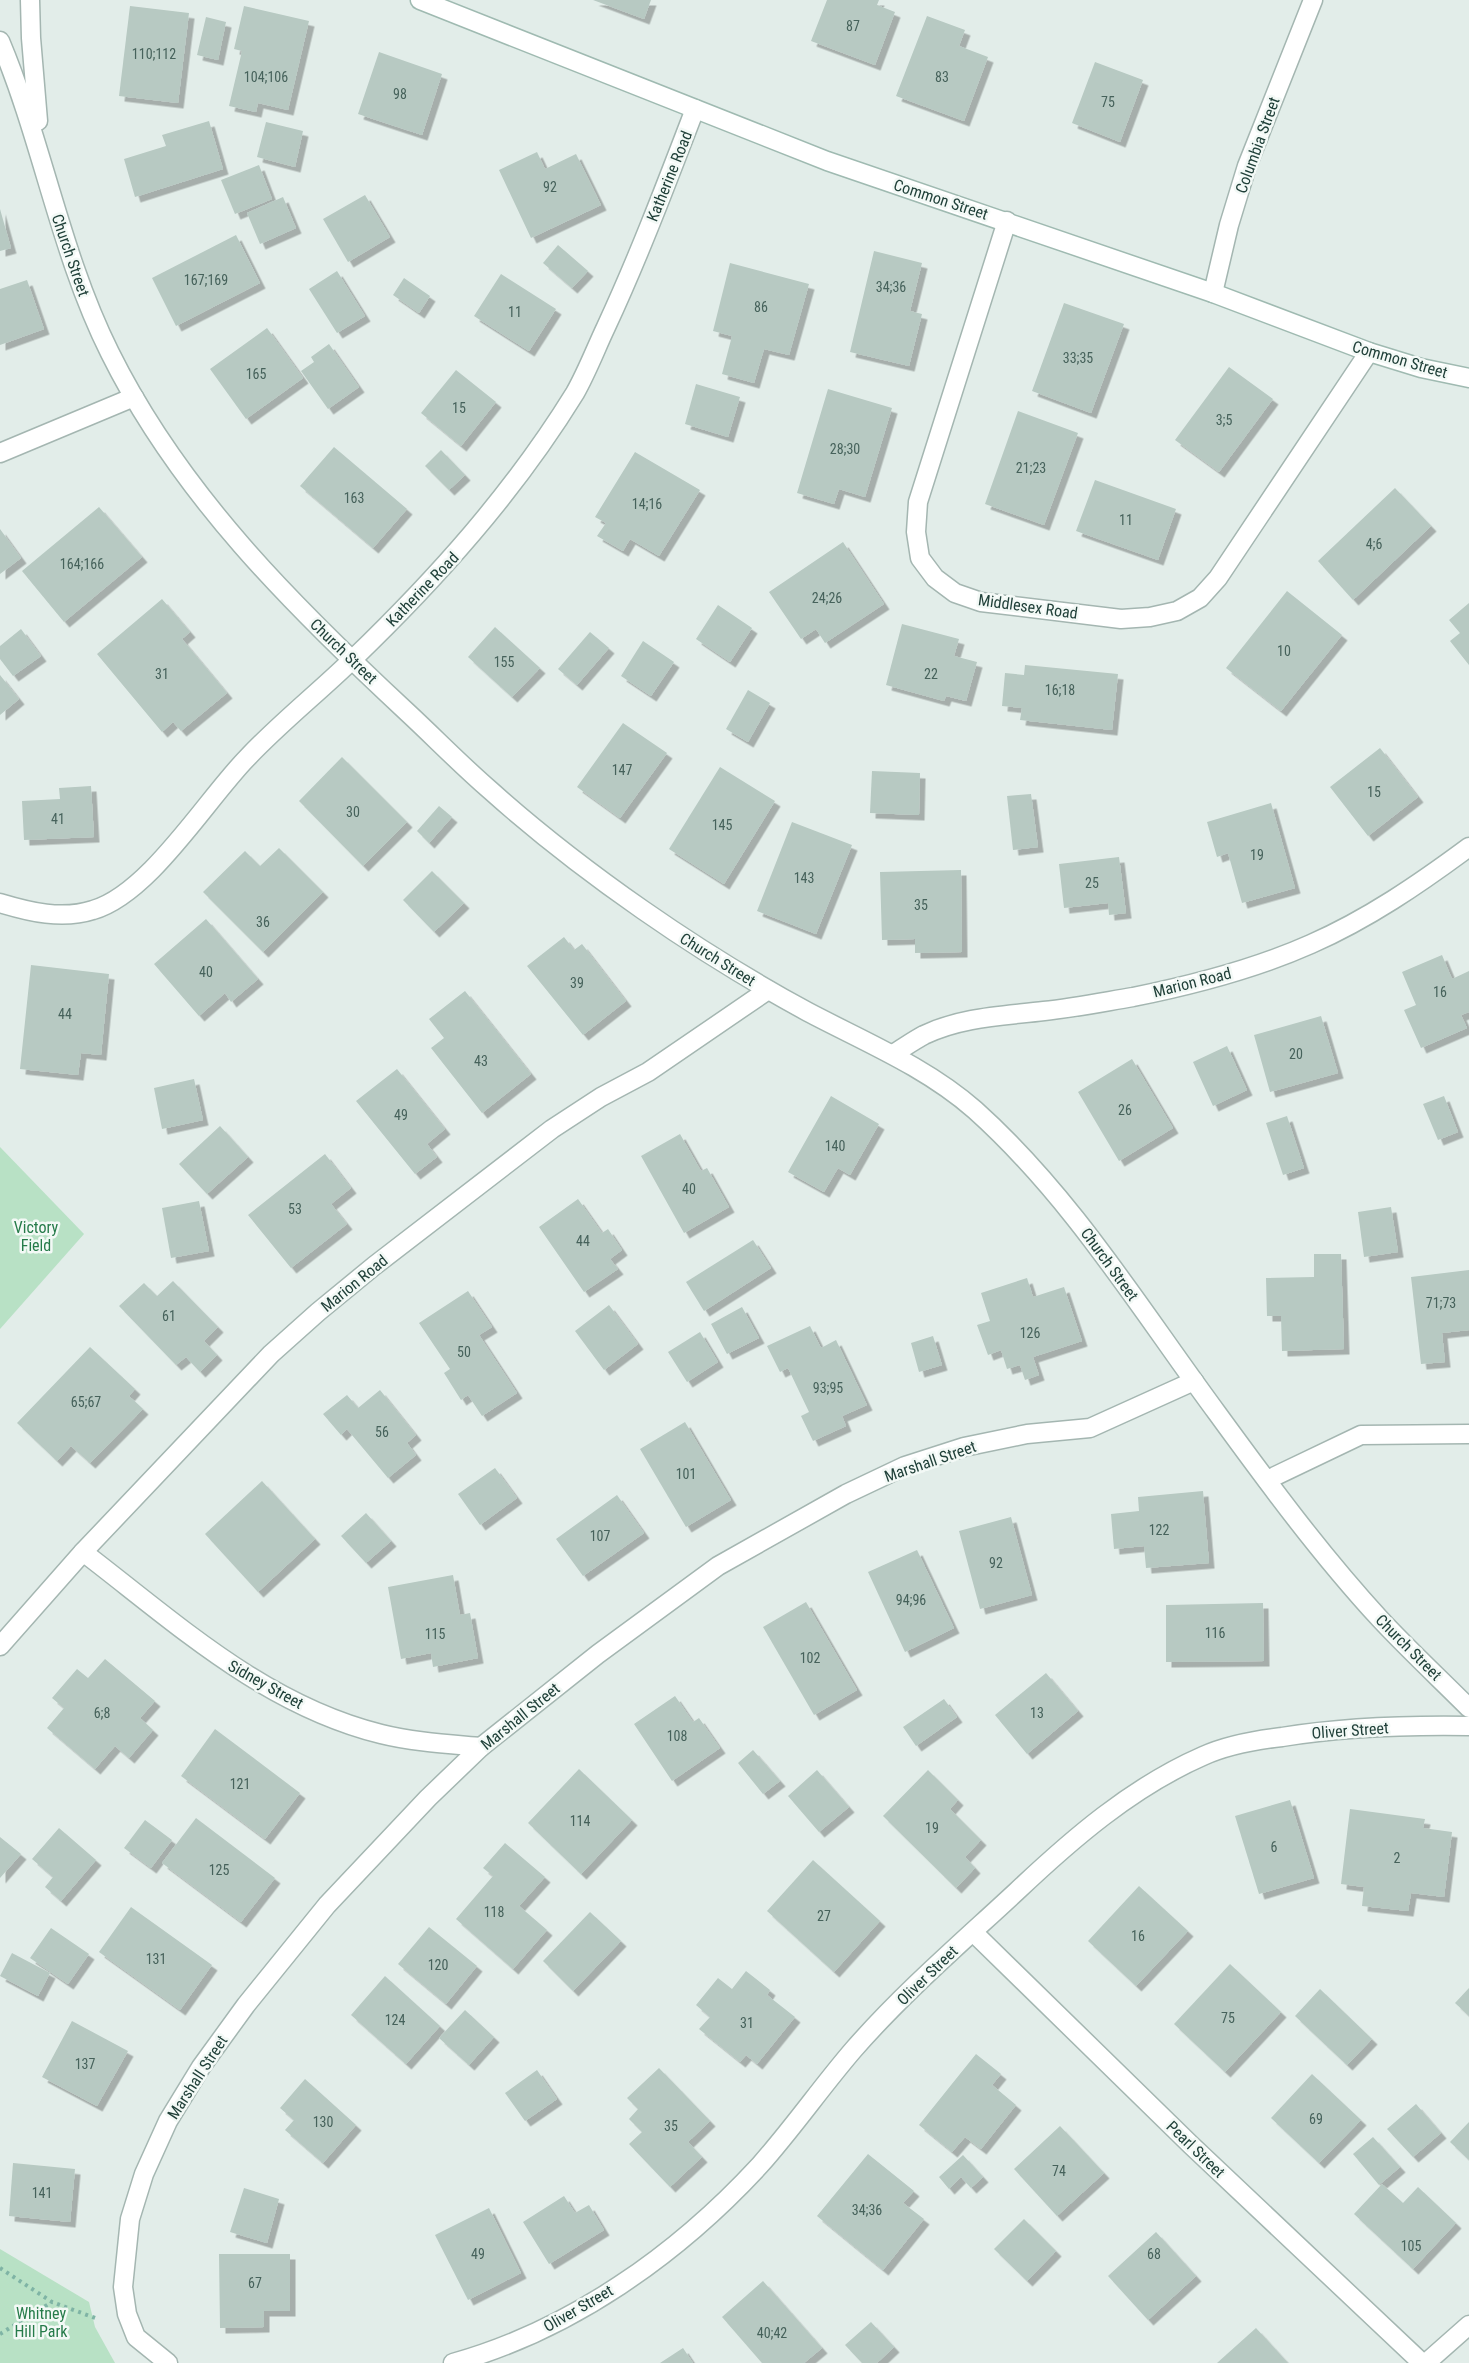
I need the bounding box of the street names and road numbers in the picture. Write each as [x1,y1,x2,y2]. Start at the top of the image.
street label: Columbia Street [1231,94,1284,196]
street label: Katherine Road [643,128,696,224]
street label: Common Street [891,175,991,224]
street label: Church Street [48,212,94,299]
street label: Common Street [1350,337,1450,382]
street label: Katherine Road [382,548,463,630]
street label: Middlesex Road [977,590,1079,623]
street label: Church Street [306,615,381,688]
street label: Church Street [676,929,759,990]
street label: Marion Road [1151,964,1233,1001]
street label: Church Street [1077,1224,1143,1305]
street label: Marion Road [317,1251,391,1316]
street label: Marshall Street [882,1437,979,1486]
street label: Church Street [1372,1610,1446,1684]
street label: Sidney Street [225,1656,307,1713]
street label: Marshall Street [477,1679,564,1754]
street label: Oliver Street [1311,1718,1389,1743]
street label: Oliver Street [893,1942,962,2009]
street label: Marshall Street [163,2032,232,2123]
street label: Pearl Street [1163,2117,1229,2182]
street label: Oliver Street [540,2281,617,2336]

